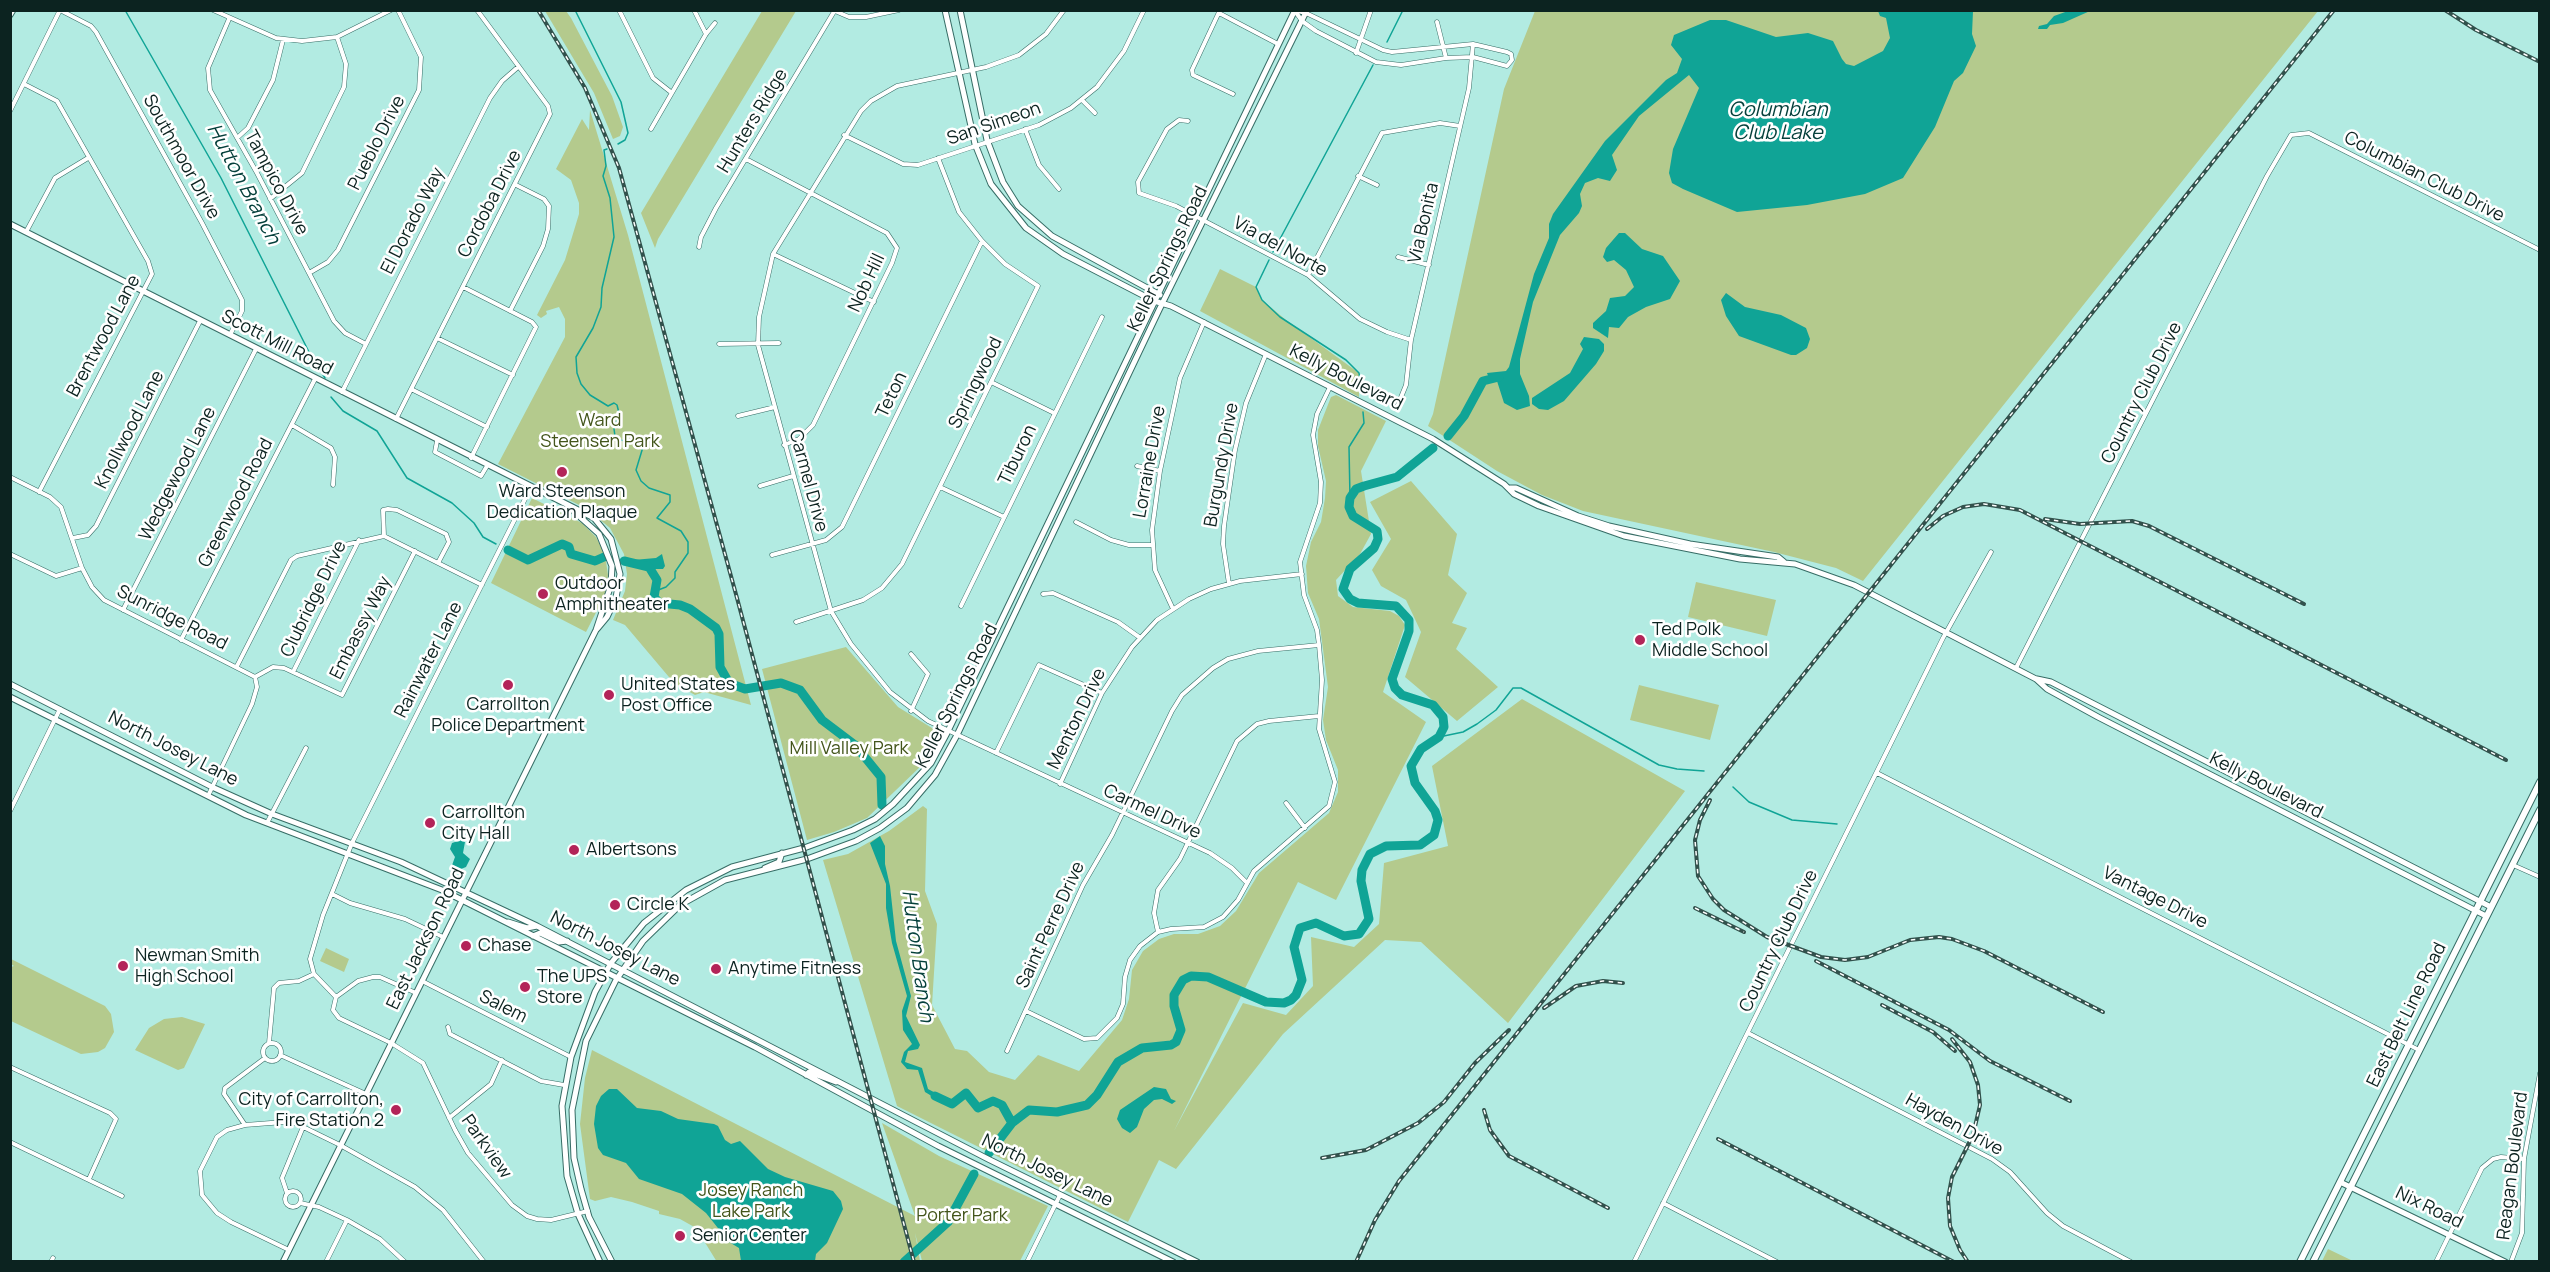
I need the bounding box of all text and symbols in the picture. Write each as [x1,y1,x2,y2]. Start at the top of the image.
street label: Hunters Ridge [713,65,793,177]
street label: Southmoor Drive [138,91,224,223]
street label: Pueblo Drive [344,92,410,194]
street label: San Simeon [944,98,1044,150]
water label: Columbian Club Lake [1728,98,1828,145]
water label: Hutton Branch [201,120,285,248]
street label: Tampico Drive [239,127,313,239]
street label: Columbian Club Drive [2340,127,2508,227]
street label: Cordoba Drive [454,147,526,261]
street label: El Dorado Way [377,164,449,278]
street label: Via Bonita [1404,181,1444,265]
street label: Keller Springs Road [1123,183,1213,335]
street label: Via del Norte [1229,212,1331,282]
street label: Nob Hill [844,250,890,316]
street label: Brentwood Lane [63,271,145,401]
street label: Scott Mill Road [218,306,336,380]
street label: Country Club Drive [2097,319,2187,467]
street label: Springwood [945,334,1007,432]
street label: Kelly Boulevard [1286,340,1406,416]
street label: Knollwood Lane [91,367,169,493]
street label: Teton [872,369,912,421]
street label: Burgundy Drive [1200,401,1244,529]
street label: Wedgewood Lane [135,404,221,544]
street label: Lorraine Drive [1130,404,1170,520]
park label: Ward Steensen Park [540,410,660,452]
street label: Tiburon [994,422,1042,488]
street label: Carmel Drive [784,428,832,534]
street label: Greenwood Road [194,435,278,571]
marker: Ward Steenson Dedication Plaque [555,465,569,479]
place label: Ward Steenson Dedication Plaque [487,481,637,524]
street label: Clubridge Drive [277,537,351,661]
street label: Embassy Way [326,573,396,683]
place label: Outdoor Amphitheater [555,573,669,616]
street label: Sunridge Road [113,581,231,655]
marker: Outdoor Amphitheater [536,587,550,601]
street label: Rainwater Lane [390,598,468,722]
place label: Ted Polk Middle School [1652,619,1768,662]
street label: Keller Springs Road [911,620,1003,772]
marker: Ted Polk Middle School [1633,633,1647,647]
street label: Menton Drive [1043,665,1111,773]
place label: United States Post Office [621,674,735,716]
marker: Carrollton Police Department [501,678,515,692]
marker: United States Post Office [602,688,616,702]
place label: Carrollton Police Department [431,694,585,736]
street label: North Josey Lane [104,707,242,791]
park label: Mill Valley Park [789,738,909,760]
street label: Kelly Boulevard [2206,748,2326,824]
street label: Carmel Drive [1100,780,1204,844]
place label: Carrollton City Hall [442,802,525,844]
marker: Carrollton City Hall [423,816,437,830]
place label: Albertsons [586,839,677,861]
marker: Albertsons [567,843,581,857]
street label: Saint Perre Drive [1012,858,1090,992]
street label: Vantage Drive [2099,862,2211,934]
street label: East Jackson Road [382,865,470,1013]
street label: Country Club Drive [1735,866,1823,1016]
water label: Hutton Branch [896,888,938,1024]
place label: Circle K [627,894,689,916]
marker: Circle K [608,898,622,912]
street label: North Josey Lane [546,907,684,991]
place label: Chase [478,935,532,957]
marker: Chase [459,939,473,953]
street label: East Belt Line Road [2363,939,2451,1091]
place label: Newman Smith High School [135,945,259,988]
place label: Anytime Fitness [728,958,861,980]
marker: Newman Smith High School [116,959,130,973]
marker: Anytime Fitness [709,962,723,976]
place label: The UPS Store [537,966,607,1008]
marker: The UPS Store [518,980,532,994]
street label: Salem [475,986,531,1028]
place label: City of Carrollton, Fire Station 2 [239,1089,384,1132]
street label: Hayden Drive [1901,1089,2007,1161]
street label: Reagan Boulevard [2493,1091,2533,1241]
marker: City of Carrollton, Fire Station 2 [389,1103,403,1117]
street label: Parkview [456,1111,516,1183]
street label: North Josey Lane [978,1130,1116,1212]
park label: Josey Ranch Lake Park [699,1180,803,1222]
street label: Nix Road [2392,1182,2466,1234]
park label: Porter Park [916,1205,1008,1227]
place label: Senior Center [692,1225,807,1247]
marker: Senior Center [673,1229,687,1243]

